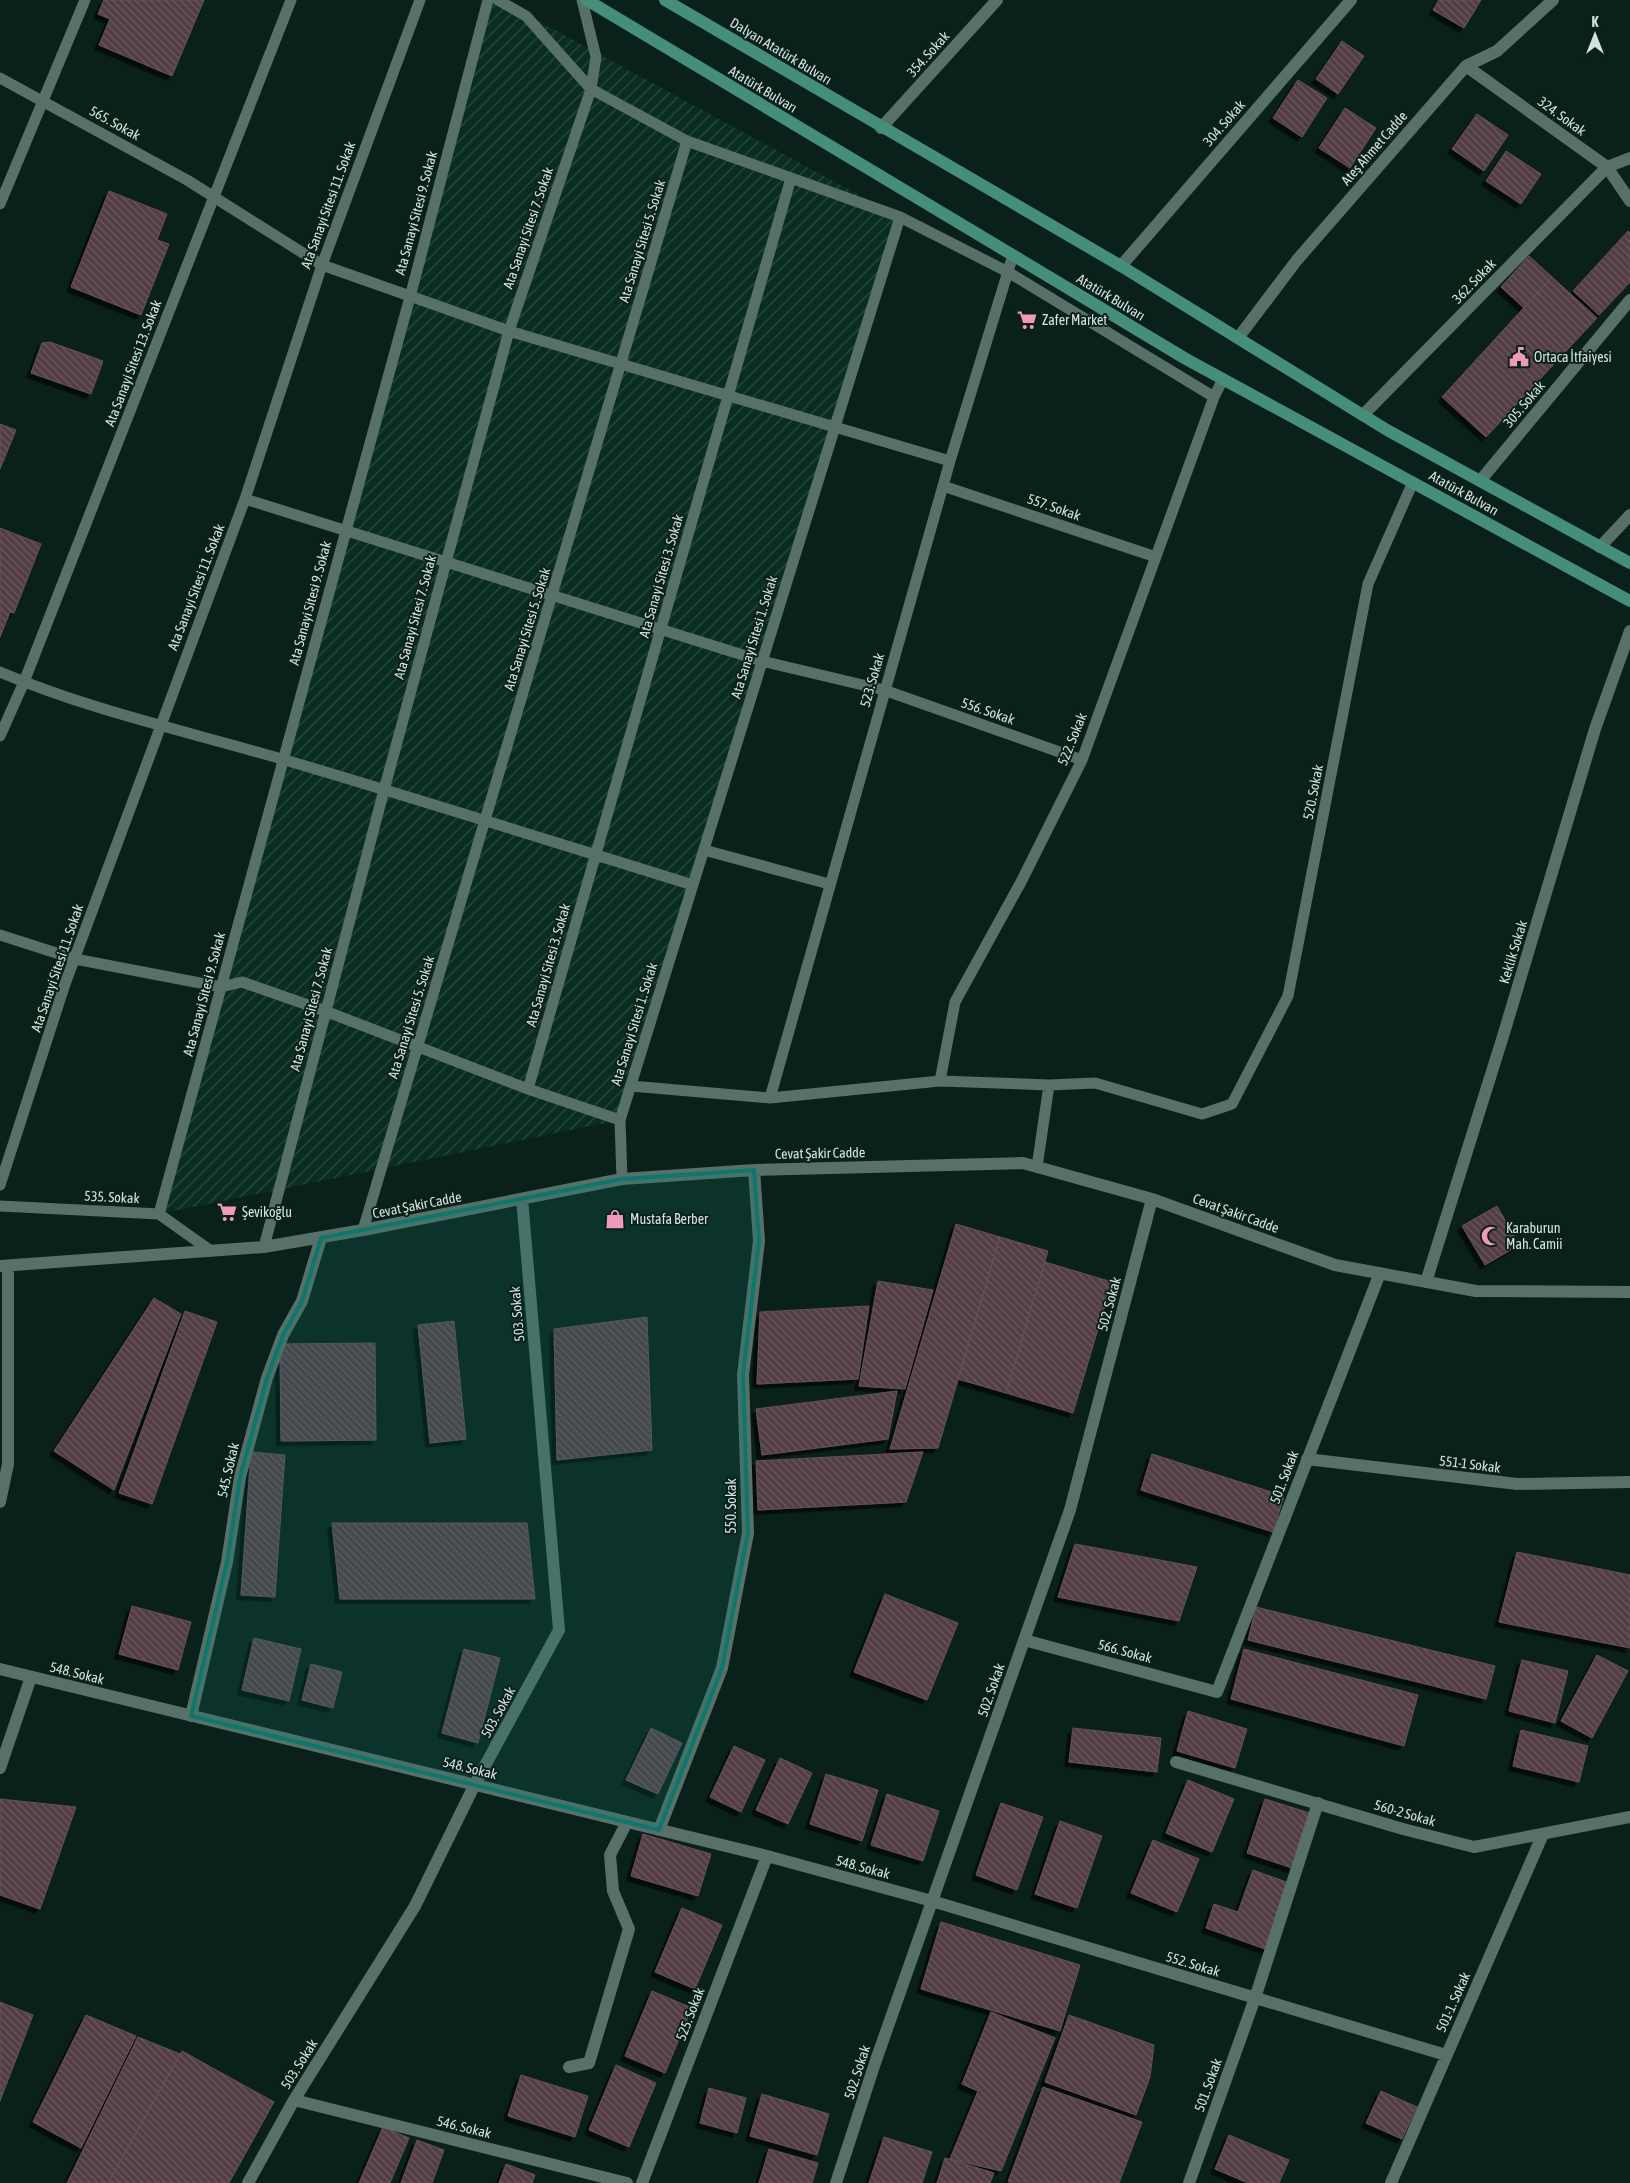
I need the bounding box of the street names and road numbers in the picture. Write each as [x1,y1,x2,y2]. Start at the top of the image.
street label: Dalyan Atatürk Bulvarı [727,14,835,88]
street label: 354. Sokak [904,28,952,80]
street label: Atatürk Bulvarı [726,62,800,116]
street label: 324. Sokak [1535,93,1589,139]
street label: 304. Sokak [1200,97,1248,149]
street label: 565. Sokak [87,103,143,143]
street label: Ateş Ahmet Cadde [1338,108,1410,188]
street label: Ata Sanayi Sitesi 11. Sokak [298,139,358,271]
street label: Ata Sanayi Sitesi 9. Sokak [392,149,440,277]
street label: Ata Sanayi Sitesi 7. Sokak [500,165,556,291]
street label: Ata Sanayi Sitesi 5. Sokak [616,178,668,304]
street label: 362. Sokak [1449,255,1499,307]
street label: Atatürk Bulvarı [1074,270,1148,324]
street label: Ata Sanayi Sitesi 13. Sokak [101,297,165,429]
street label: 305. Sokak [1500,378,1548,430]
street label: Atatürk Bulvarı [1427,467,1501,519]
street label: 557. Sokak [1025,490,1083,524]
street label: Ata Sanayi Sitesi 3. Sokak [636,512,686,640]
street label: Ata Sanayi Sitesi 11. Sokak [164,521,228,653]
street label: Ata Sanayi Sitesi 9. Sokak [286,539,334,667]
street label: Ata Sanayi Sitesi 7. Sokak [391,553,439,681]
street label: Ata Sanayi Sitesi 5. Sokak [501,566,553,692]
street label: Ata Sanayi Sitesi 1. Sokak [728,574,780,700]
street label: 523. Sokak [857,651,887,709]
street label: 556. Sokak [959,694,1017,728]
street label: 522. Sokak [1054,710,1090,768]
street label: 520. Sokak [1300,763,1326,821]
street label: Ata Sanayi Sitesi 3. Sokak [523,901,573,1029]
street label: Ata Sanayi Sitesi 11. Sokak [28,902,86,1034]
street label: Keklik Sokak [1496,918,1530,986]
street label: Ata Sanayi Sitesi 9. Sokak [180,930,228,1058]
street label: Ata Sanayi Sitesi 7. Sokak [287,945,335,1073]
street label: Ata Sanayi Sitesi 5. Sokak [385,954,437,1080]
street label: Ata Sanayi Sitesi 1. Sokak [608,961,660,1087]
street label: Cevat Şakir Cadde [775,1144,865,1162]
street label: 535. Sokak [84,1188,140,1206]
street label: Cevat Şakir Cadde [371,1189,463,1221]
street label: Cevat Şakir Cadde [1191,1190,1281,1236]
street label: 502. Sokak [1094,1275,1124,1333]
street label: 503. Sokak [507,1286,527,1342]
street label: 545. Sokak [214,1441,242,1499]
street label: 501. Sokak [1267,1448,1301,1506]
street label: 551-1 Sokak [1438,1452,1502,1476]
street label: 550. Sokak [723,1478,739,1534]
street label: 566. Sokak [1096,1636,1154,1666]
street label: 548. Sokak [48,1659,106,1687]
street label: 502. Sokak [974,1661,1008,1719]
street label: 503. Sokak [478,1684,518,1740]
street label: 548. Sokak [441,1754,499,1782]
street label: 560-2 Sokak [1373,1797,1437,1829]
street label: 548. Sokak [834,1852,892,1882]
street label: 552. Sokak [1164,1948,1222,1980]
street label: 501-1. Sokak [1433,1969,1473,2035]
street label: 525. Sokak [673,1985,707,2043]
street label: 503. Sokak [278,2036,320,2092]
street label: 502. Sokak [841,2043,873,2101]
street label: 501. Sokak [1191,2056,1225,2114]
street label: 546. Sokak [435,2113,493,2141]

